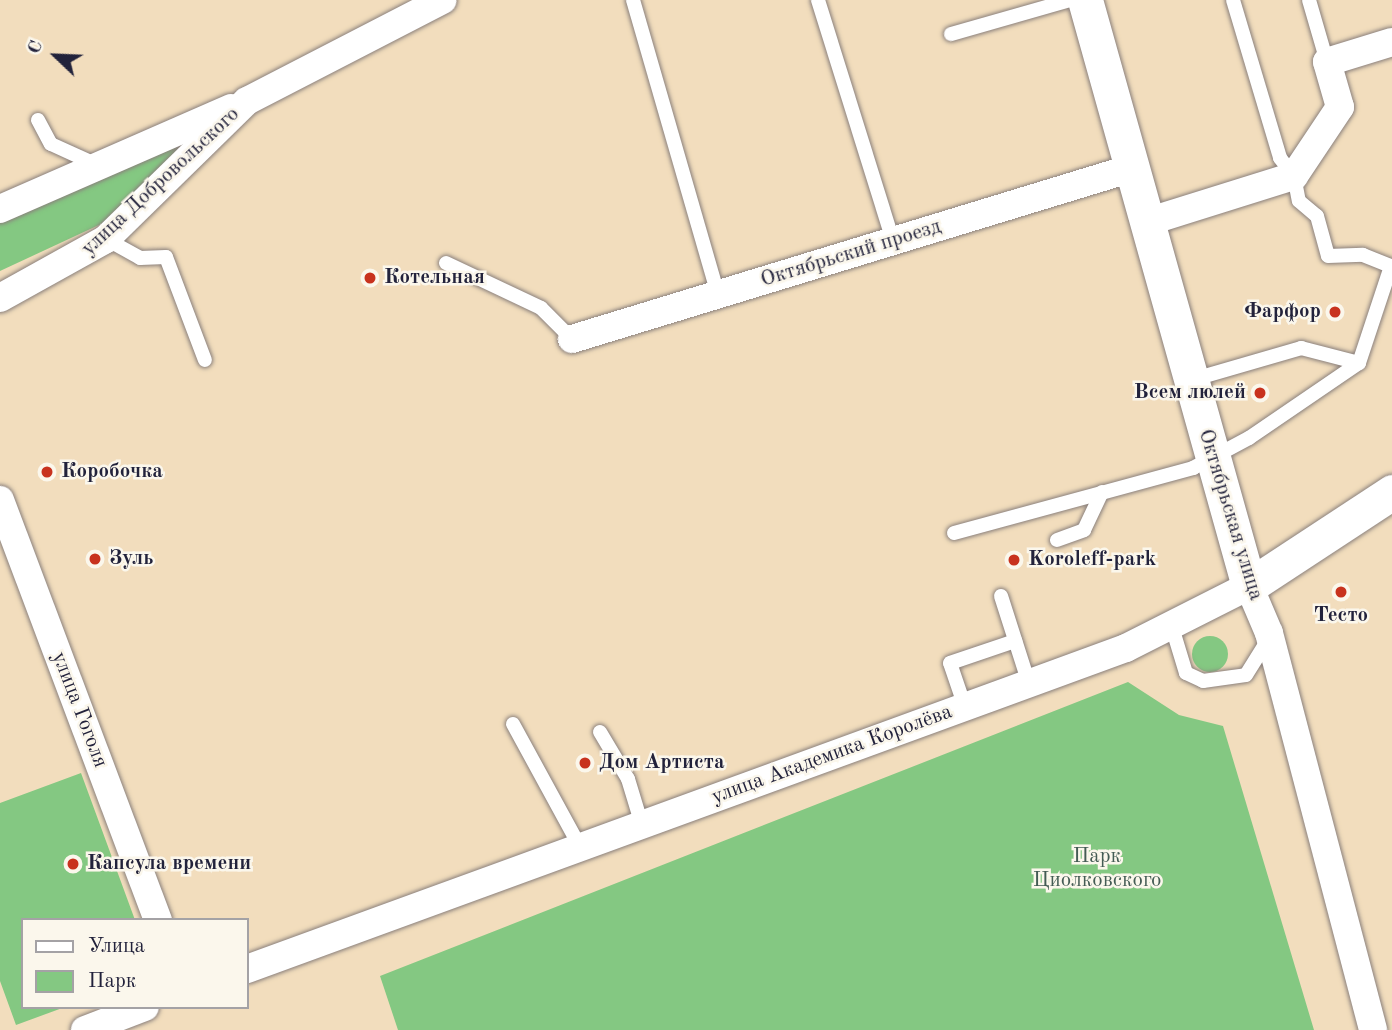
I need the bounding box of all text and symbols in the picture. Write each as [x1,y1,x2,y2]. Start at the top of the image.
north arrow [21,21,91,91]
text: С [25,38,47,57]
street label: улица Добровольского [77,102,245,262]
street label: Октябрьский проезд [758,215,944,293]
place label: Котельная [384,265,485,291]
marker: Котельная [362,270,378,286]
place label: Фарфор [1244,299,1321,325]
marker: Фарфор [1327,304,1343,320]
place label: Всем люлей [1134,380,1246,406]
marker: Всем люлей [1252,385,1268,401]
street label: Октябрьская улица [1192,426,1268,604]
place label: Коробочка [61,459,163,485]
marker: Коробочка [39,464,55,480]
place label: Зуль [109,546,153,572]
place label: Koroleff-park [1028,547,1156,573]
marker: Зуль [87,551,103,567]
marker: Koroleff-park [1006,552,1022,568]
marker: Тесто [1333,584,1349,600]
place label: Тесто [1314,603,1368,629]
street label: улица Гоголя [45,648,113,772]
street label: улица Академика Королёва [708,700,956,810]
place label: Дом Артиста [599,750,725,776]
marker: Дом Артиста [577,755,593,771]
park label: Парк Циолковского [1033,844,1161,894]
place label: Капсула времени [87,851,251,877]
marker: Капсула времени [65,856,81,872]
legend [21,918,248,1009]
text: Улица [88,936,145,957]
text: Парк [88,971,136,992]

